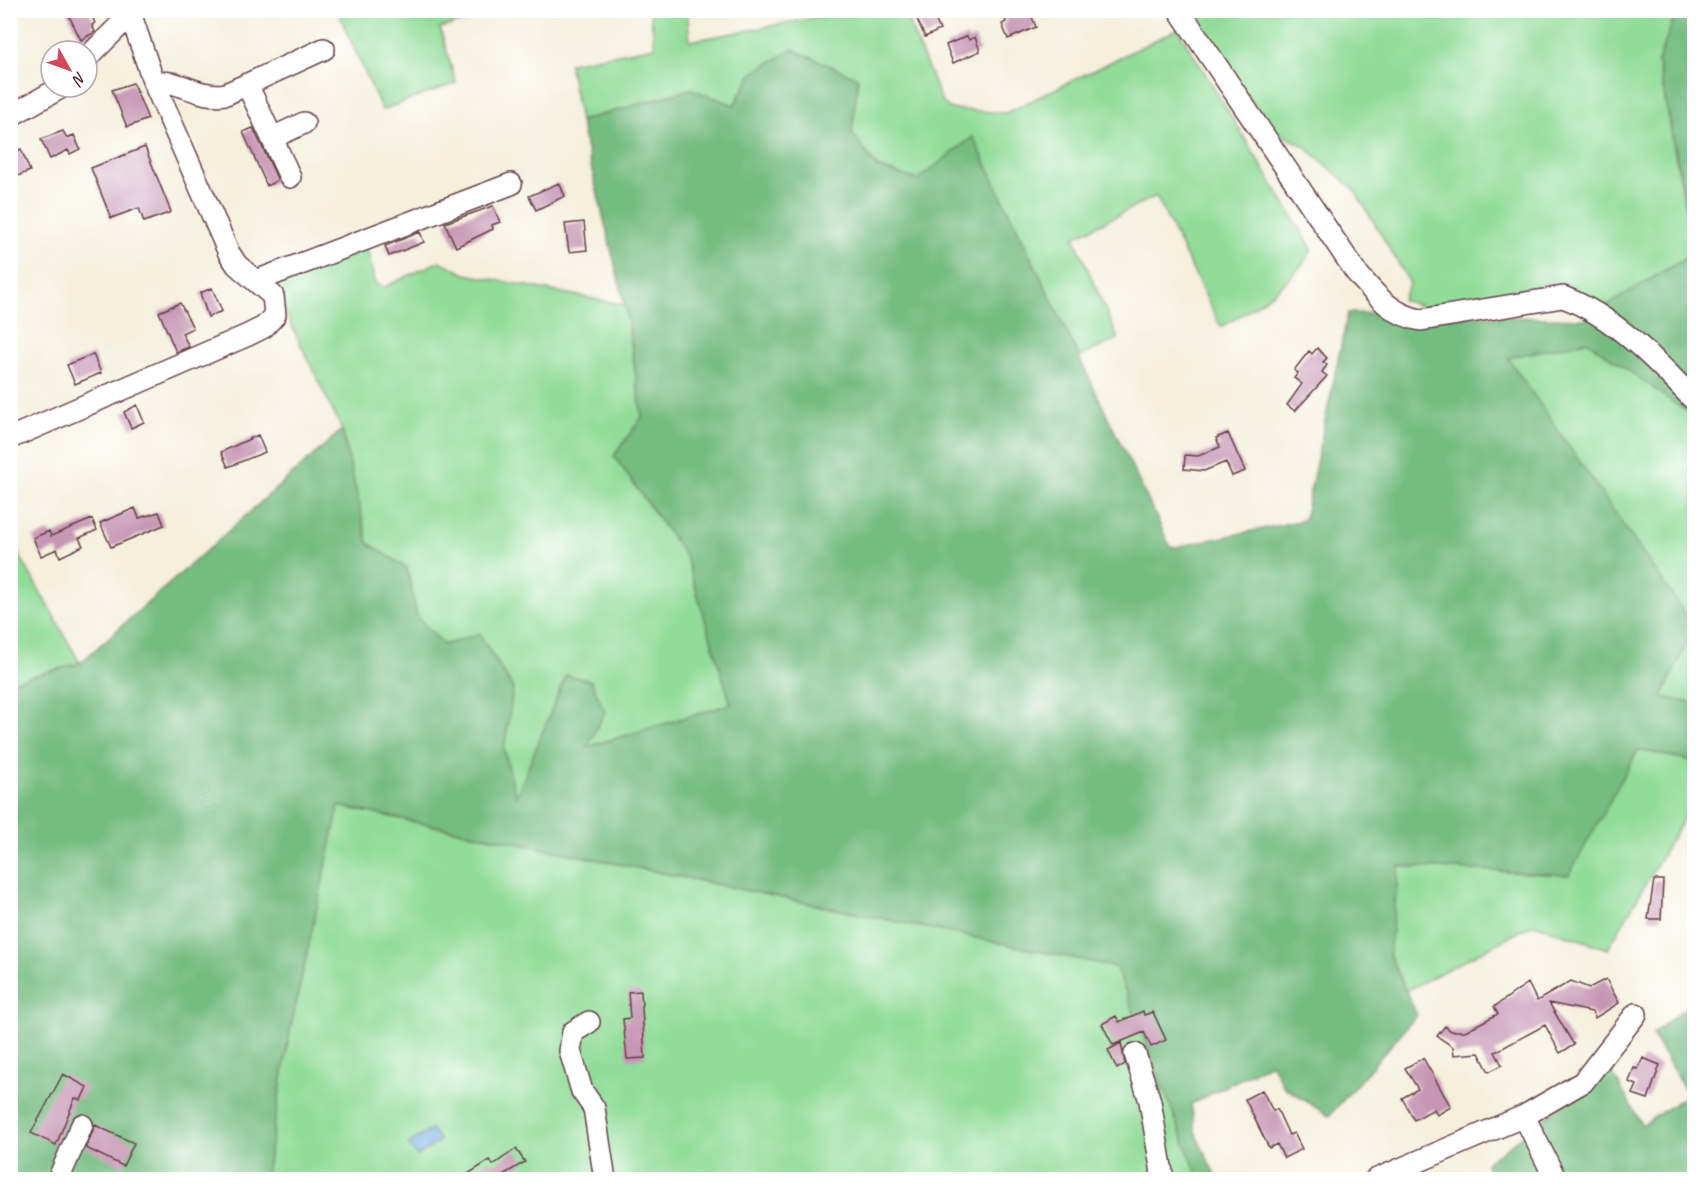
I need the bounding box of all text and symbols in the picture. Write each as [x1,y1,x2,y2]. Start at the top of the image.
north arrow [39,39,99,99]
text: N [67,68,91,91]

